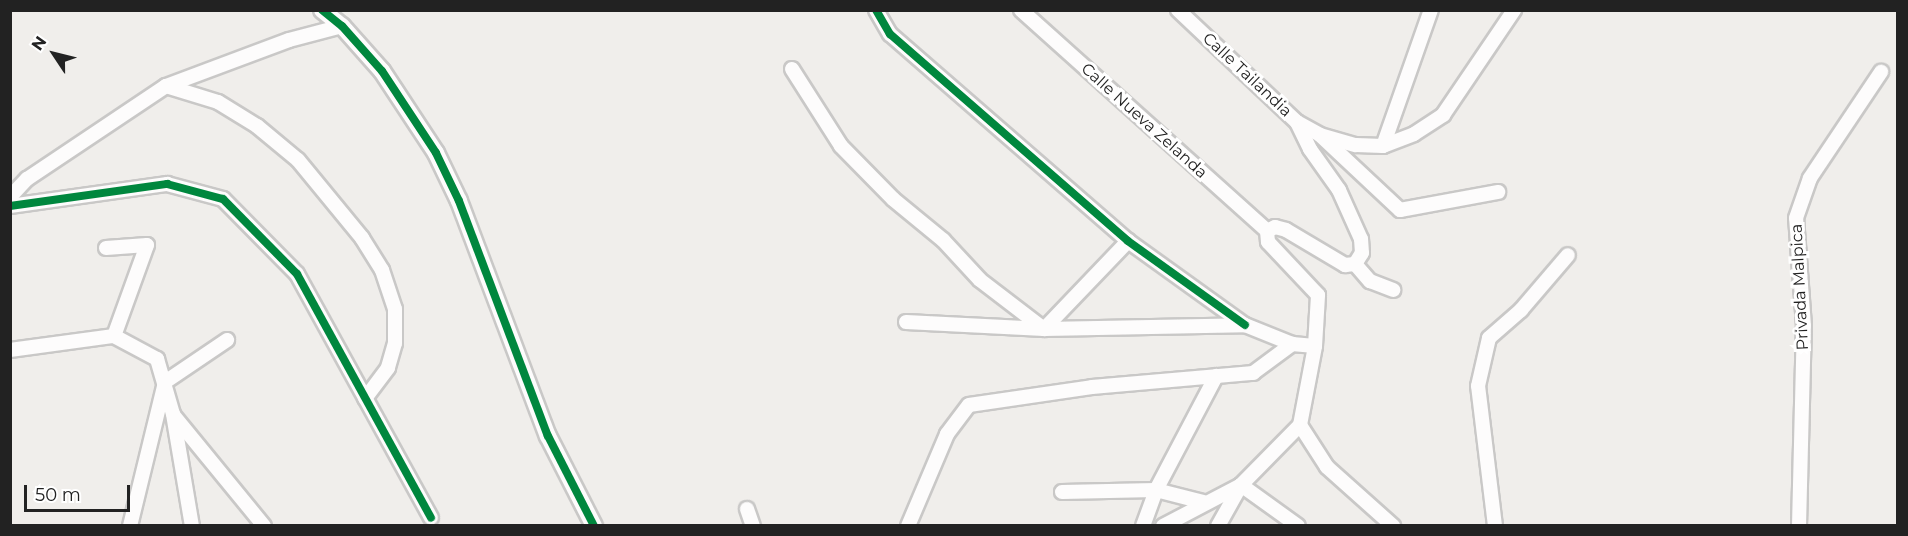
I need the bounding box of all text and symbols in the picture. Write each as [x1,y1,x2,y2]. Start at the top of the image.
north arrow [24,24,84,84]
street label: Calle Tailandia [1198,29,1296,121]
text: N [27,33,50,54]
street label: Calle Nueva Zelanda [1077,59,1211,183]
street label: Privada Malpica [1787,223,1813,351]
scale bar [27,473,134,511]
text: 50 m [35,484,81,506]

